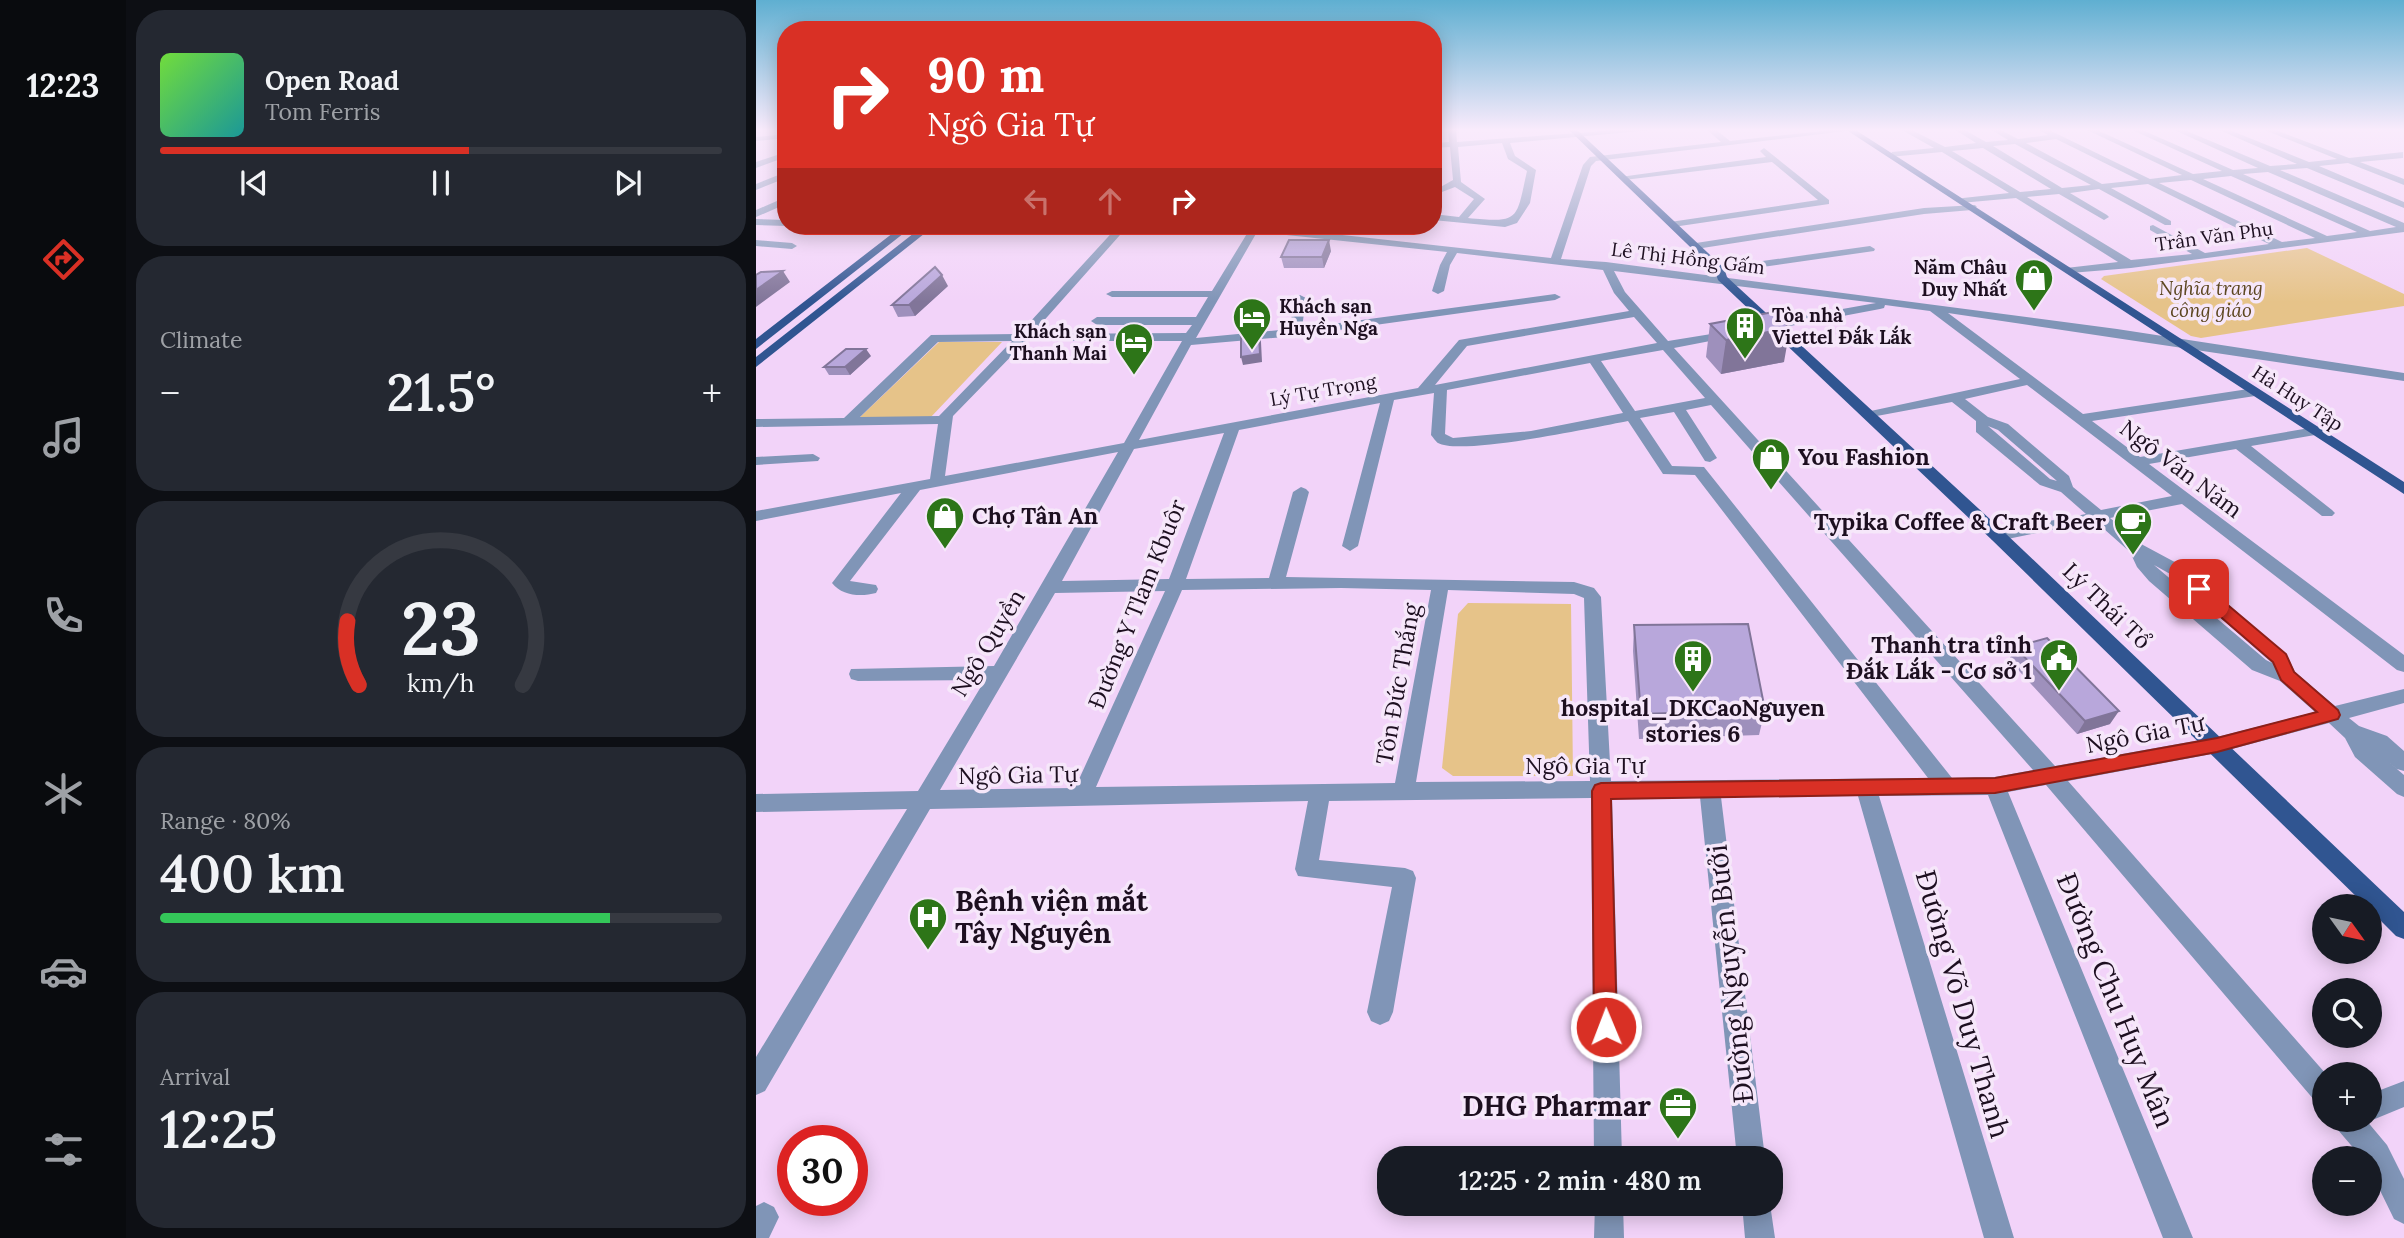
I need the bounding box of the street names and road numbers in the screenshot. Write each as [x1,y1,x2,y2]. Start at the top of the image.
street label: Trần Văn Phụ [2153,216,2275,256]
street label: Lê Thị Hồng Gấm [1610,237,1766,279]
street label: Hà Huy Tập [2248,360,2348,436]
street label: Lý Tự Trọng [1268,369,1378,411]
street label: Ngô Văn Năm [2114,413,2248,524]
street label: Đường Y Tlam Kbuôr [1081,495,1192,713]
street label: Lý Thái Tổ [2057,556,2158,655]
street label: Ngô Quyền [944,584,1031,702]
street label: Tôn Đức Thắng [1369,600,1426,767]
street label: Ngô Gia Tự [2083,708,2208,759]
street label: Ngô Gia Tự [1525,751,1646,780]
street label: Ngô Gia Tự [958,759,1079,790]
street label: Đường Nguyễn Bưởi [1699,843,1761,1105]
street label: Đường Võ Duy Thanh [1907,866,2019,1142]
street label: Đường Chu Huy Mân [2048,867,2184,1133]

